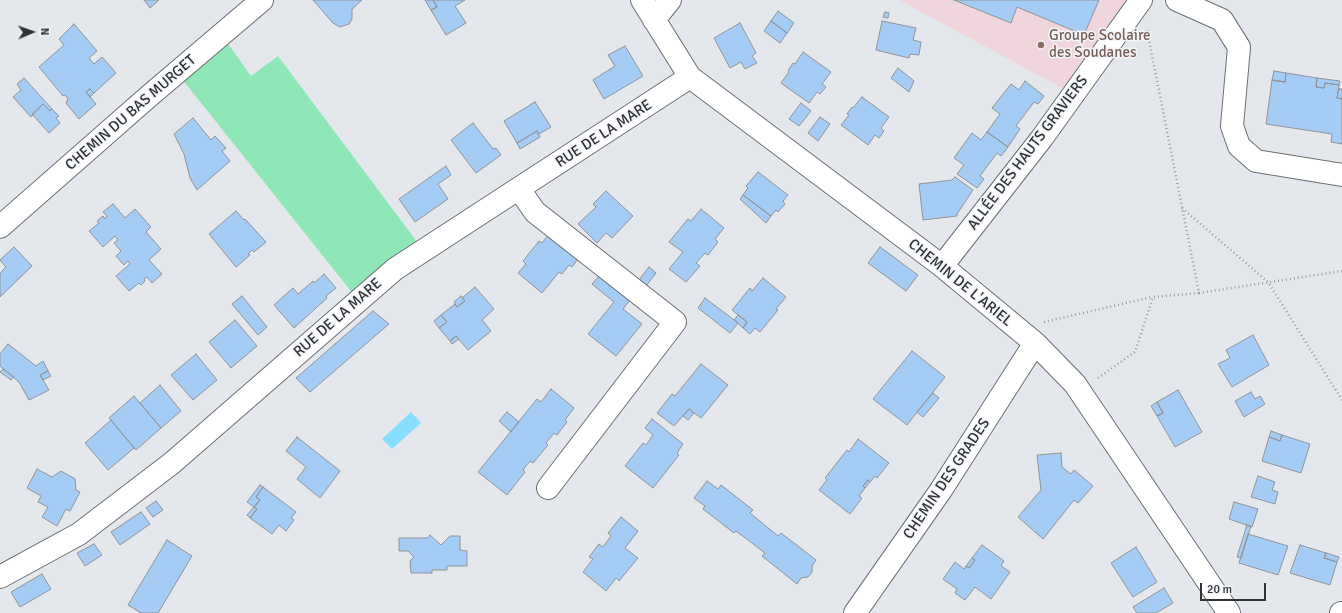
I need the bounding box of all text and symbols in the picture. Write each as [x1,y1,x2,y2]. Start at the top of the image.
north arrow [12,12,52,52]
place label: Groupe Scolaire des Soudanes [1049,27,1151,62]
text: N [38,28,51,36]
marker: Groupe Scolaire des Soudanes [1036,40,1046,50]
street label: CHEMIN DU BAS MURGET [62,51,200,175]
street label: ALLÉE DES HAUTS GRAVIERS [964,72,1092,234]
street label: RUE DE LA MARE [553,96,655,172]
street label: CHEMIN DE L'ARIEL [904,236,1016,330]
street label: RUE DE LA MARE [290,275,386,361]
street label: CHEMIN DES GRADES [900,415,994,543]
scale bar [1202,575,1268,601]
text: 20 m [1207,582,1232,597]

